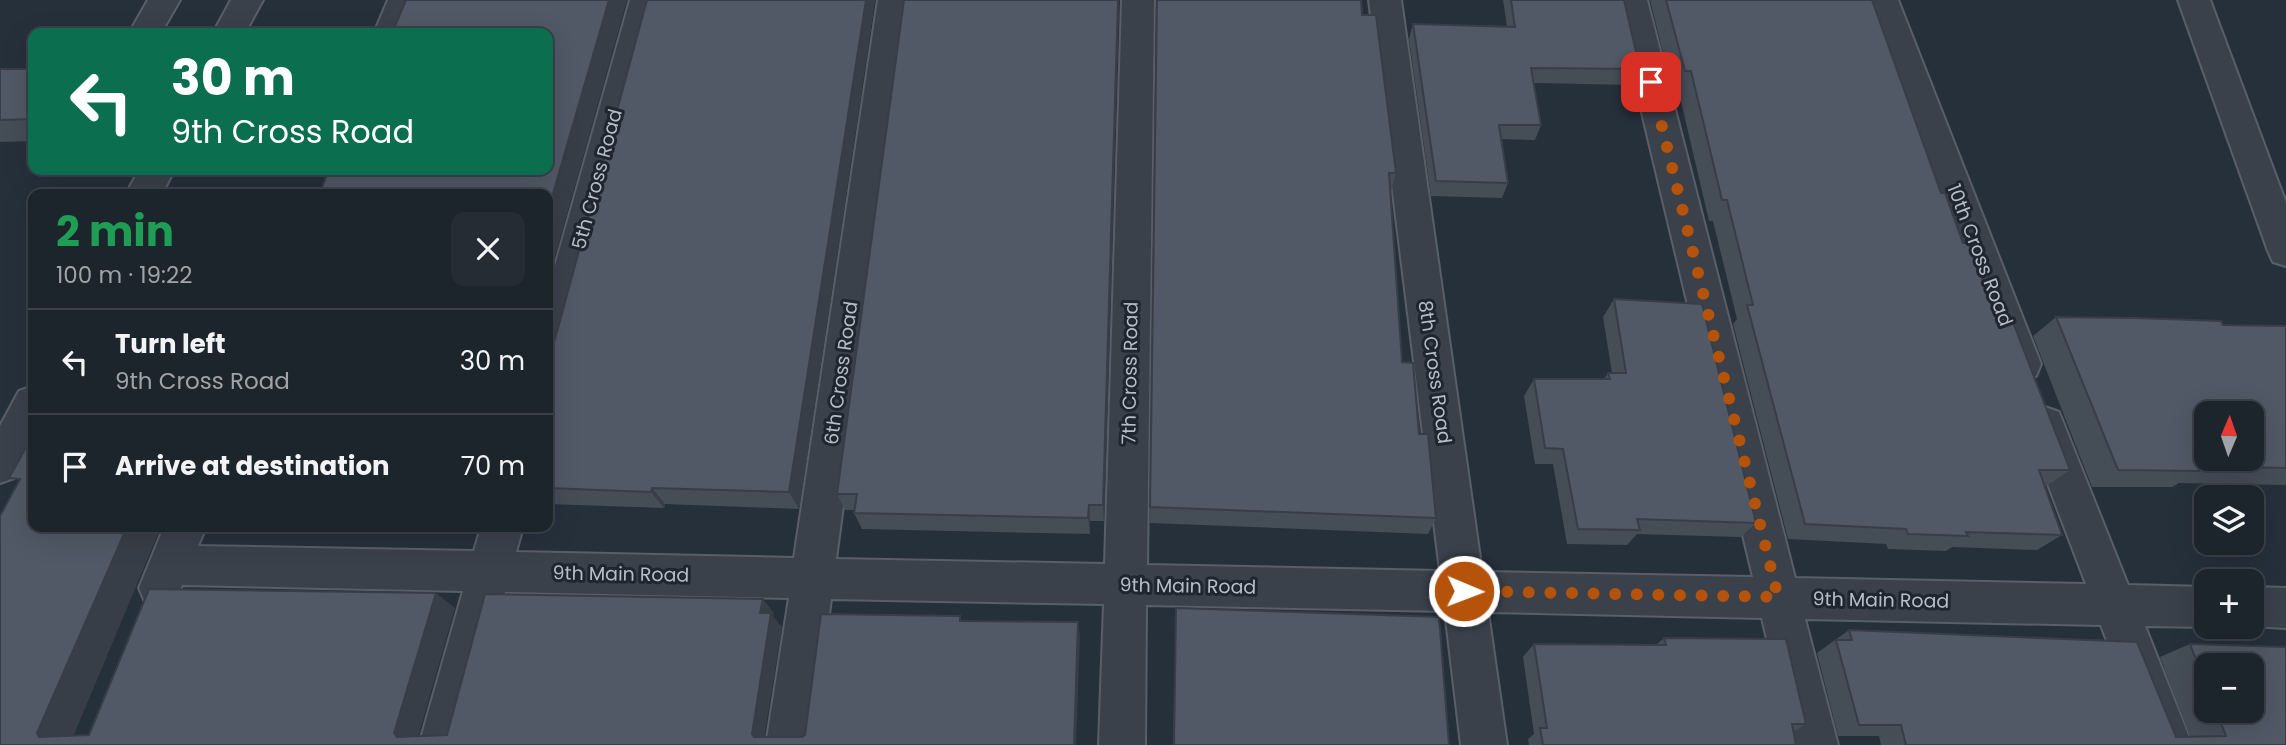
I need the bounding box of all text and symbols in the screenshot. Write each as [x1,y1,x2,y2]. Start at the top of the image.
text: 30 m [171,44,295,112]
pin [1621,52,1681,112]
icon: left [56,56,147,147]
icon: arrive [1632,63,1670,101]
street label: 5th Cross Road [565,106,629,252]
text: 9th Cross Road [171,109,414,154]
street label: 10th Cross Road [1940,180,2020,330]
text: 2 min [56,202,174,261]
button: close [451,212,525,286]
text: 100 m · 19:22 [56,259,192,291]
street label: 8th Cross Road [1412,299,1458,445]
street label: 6th Cross Road [818,300,864,446]
street label: 7th Cross Road [1115,301,1145,445]
text: Turn left [115,326,226,362]
icon: left [56,343,94,381]
text: 30 m [460,343,525,379]
text: 9th Cross Road [115,365,290,397]
north arrow [2194,401,2264,471]
map controls [2194,401,2264,723]
icon: arrive [56,448,94,486]
text: Arrive at destination [115,448,390,484]
text: 70 m [461,448,525,484]
button: layers [2194,485,2264,555]
position arrow [1427,554,1501,628]
street label: 9th Main Road [552,559,690,589]
button: + [2194,569,2264,639]
street label: 9th Main Road [1119,571,1257,601]
street label: 9th Main Road [1812,585,1950,615]
button: − [2194,653,2264,723]

